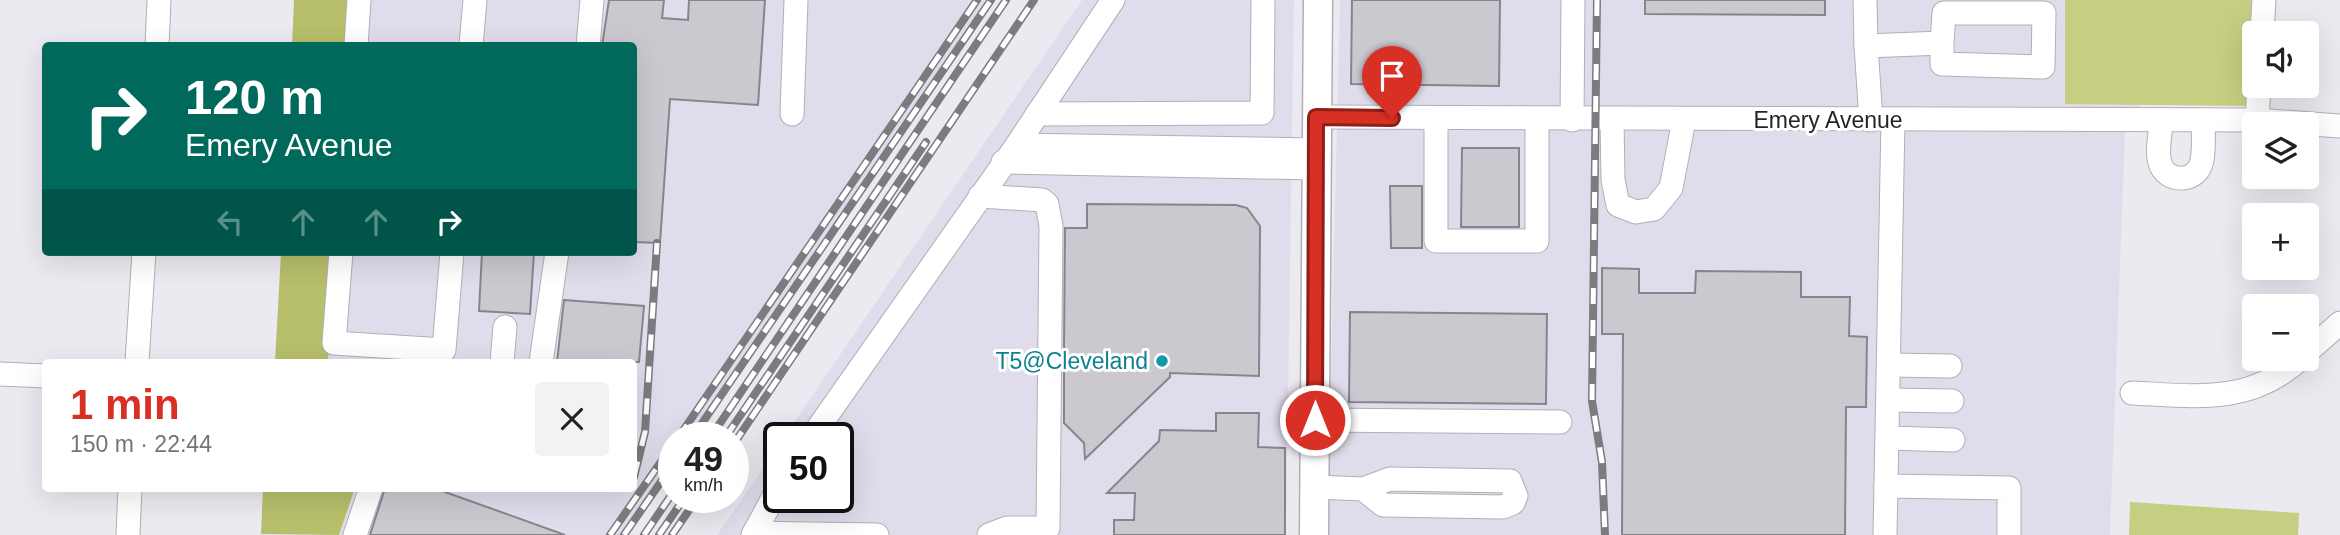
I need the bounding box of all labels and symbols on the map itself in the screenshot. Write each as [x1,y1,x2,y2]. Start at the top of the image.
pin [1362,46,1422,118]
street label: Emery Avenue [1753,107,1903,133]
place label: T5@Cleveland [996,348,1148,374]
marker: T5@Cleveland [1154,353,1170,369]
position arrow [1278,383,1352,457]
speed limit sign: 50 [763,422,854,513]

